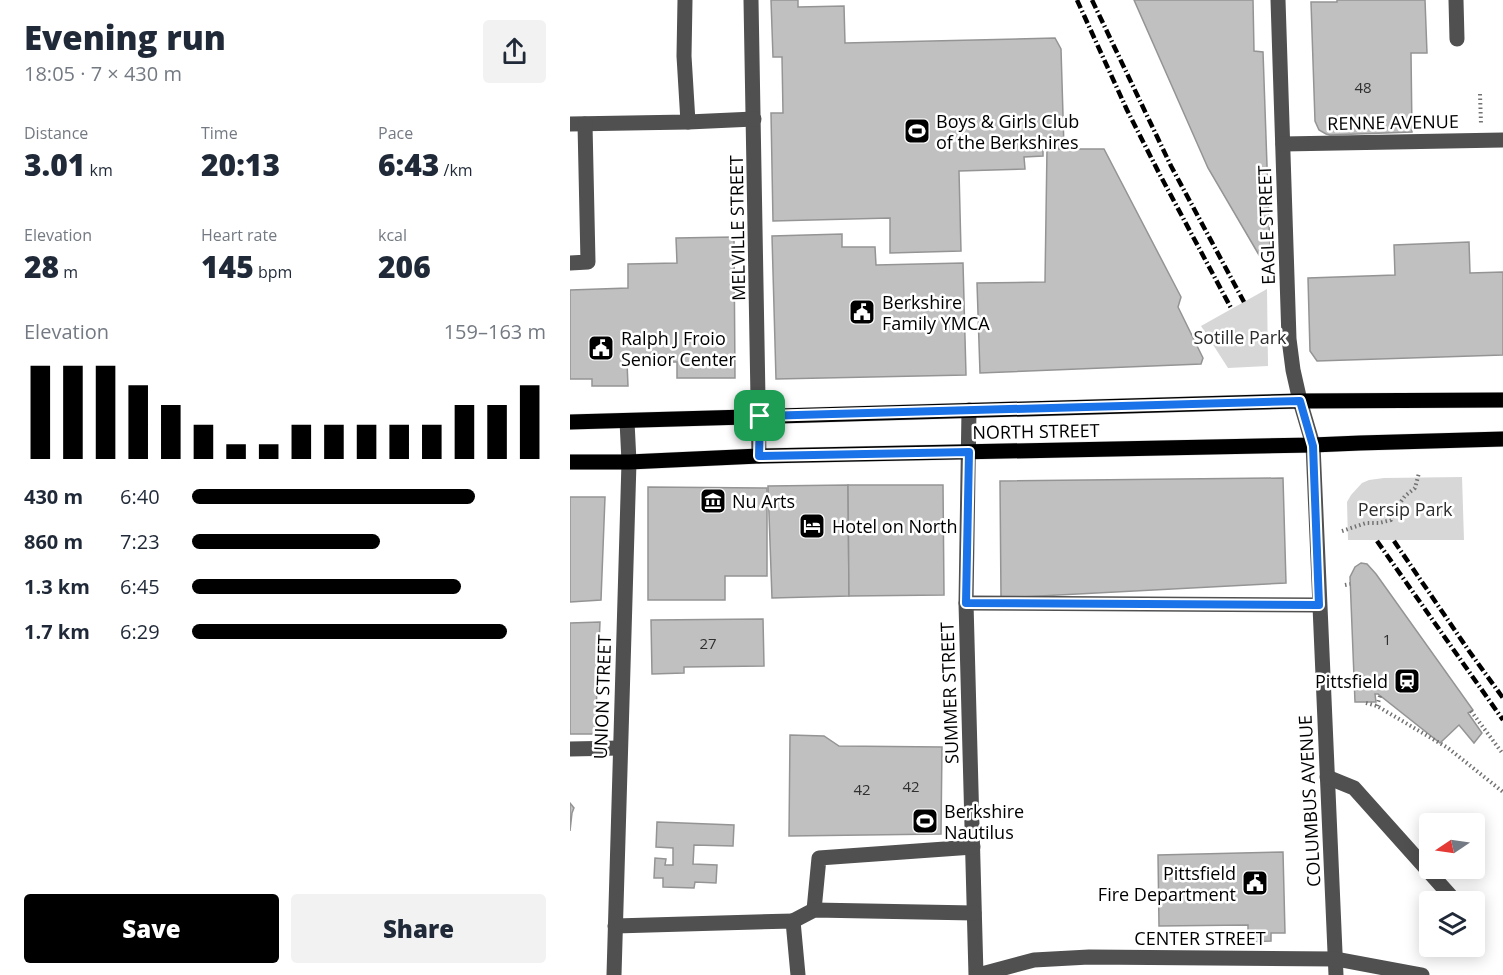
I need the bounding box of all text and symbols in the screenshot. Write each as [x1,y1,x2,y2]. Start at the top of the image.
text: Evening run [24,15,226,60]
button: share [483,20,546,83]
text: 18:05 · 7 × 430 m [24,60,182,87]
house number: 48 [1354,77,1372,97]
place label: Boys & Girls Club of the Berkshires [936,109,1079,154]
street label: RENNE AVENUE [1327,109,1459,135]
sports icon: Boys & Girls Club of the Berkshires [902,116,932,146]
text: Distance [24,122,88,144]
text: Time [201,122,238,144]
text: Pace [378,122,413,144]
text: 3.01 [24,144,85,185]
text: 20:13 [201,144,280,185]
text: 6:43 [378,144,439,185]
street label: MELVILLE STREET [724,155,750,301]
text: km [85,159,113,181]
text: /km [439,159,473,181]
street label: EAGLE STREET [1252,165,1280,285]
text: Elevation [24,224,92,246]
text: Heart rate [201,224,277,246]
text: kcal [378,224,407,246]
text: 28 [24,246,59,287]
text: 145 [201,246,254,287]
text: 206 [378,246,431,287]
text: m [59,261,78,283]
text: bpm [254,261,292,283]
place label: Berkshire Family YMCA [882,290,990,335]
public building icon: Berkshire Family YMCA [847,297,877,327]
text: Elevation [24,318,109,345]
text: 159–163 m [444,318,546,345]
park label: Sotille Park [1193,325,1287,349]
place label: Ralph J Froio Senior Center [621,326,736,371]
public building icon: Ralph J Froio Senior Center [586,333,616,363]
pin [734,390,785,441]
icon: arrive [743,399,776,432]
street label: NORTH STREET [972,418,1100,444]
text: 430 m [24,483,83,510]
text: 6:40 [120,483,160,510]
museum icon: Nu Arts [698,486,728,516]
place label: Nu Arts [732,489,795,513]
park label: Persip Park [1358,497,1453,521]
hotel icon: Hotel on North [797,511,827,541]
place label: Hotel on North [832,514,958,538]
text: 860 m [24,528,83,555]
text: 7:23 [120,528,160,555]
text: 1.3 km [24,573,90,600]
text: 6:45 [120,573,160,600]
text: 1.7 km [24,618,90,645]
text: 6:29 [120,618,160,645]
street label: SUMMER STREET [935,622,963,764]
house number: 1 [1383,629,1391,649]
house number: 27 [699,633,717,653]
street label: UNION STREET [588,634,616,760]
station icon: Pittsfield [1392,666,1422,696]
place label: Pittsfield [1315,669,1388,693]
street label: COLUMBUS AVENUE [1293,714,1325,888]
house number: 42 [902,776,920,796]
house number: 42 [853,779,871,799]
place label: Berkshire Nautilus [944,799,1024,844]
sports icon: Berkshire Nautilus [910,806,940,836]
north arrow [1419,813,1485,879]
map controls [1419,813,1485,957]
place label: Pittsfield Fire Department [1098,861,1236,906]
public building icon: Pittsfield Fire Department [1240,868,1270,898]
button: layers [1419,891,1485,957]
button: Save [24,894,279,963]
button: Share [291,894,546,963]
street label: CENTER STREET [1134,926,1266,950]

